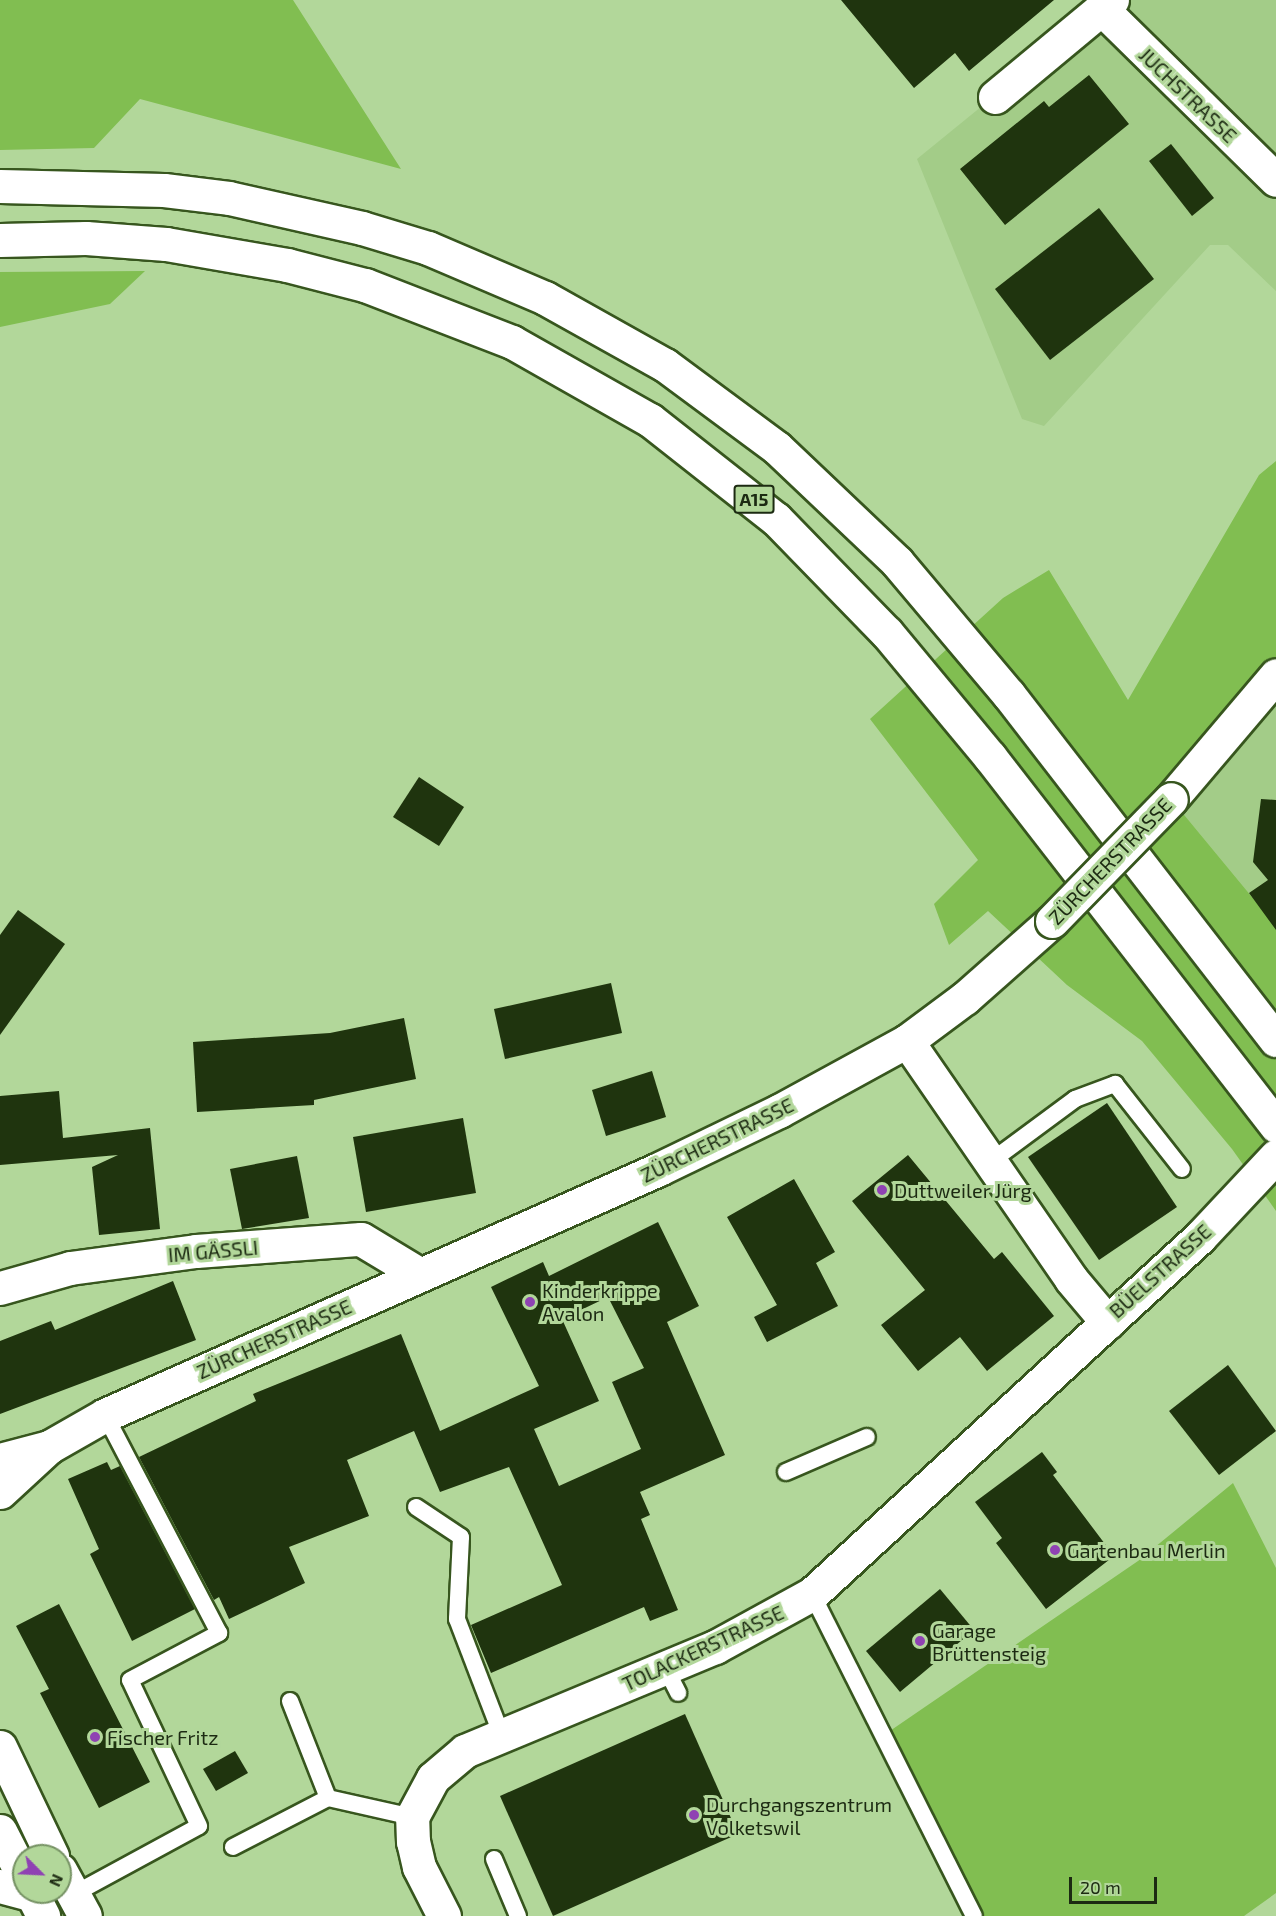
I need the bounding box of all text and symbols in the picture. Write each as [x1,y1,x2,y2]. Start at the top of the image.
street label: JUCHSTRASSE [1134,43,1242,147]
road number: A15 [733,484,775,514]
street label: ZÜRCHERSTRASSE [1044,793,1176,929]
street label: ZÜRCHERSTRASSE [637,1093,797,1187]
place label: Duttweiler Jürg [894,1178,1032,1202]
marker: Duttweiler Jürg [875,1183,889,1197]
street label: BÜELSTRASSE [1104,1219,1216,1323]
street label: IM GÄSSLI [167,1235,259,1267]
place label: Kinderkrippe Avalon [542,1278,658,1325]
street label: ZÜRCHERSTRASSE [193,1294,355,1384]
marker: Kinderkrippe Avalon [523,1295,537,1309]
place label: Gartenbau Merlin [1067,1538,1226,1562]
marker: Gartenbau Merlin [1048,1543,1062,1557]
street label: TOLACKERSTRASSE [619,1600,787,1696]
place label: Garage Brüttensteig [932,1618,1046,1665]
marker: Garage Brüttensteig [913,1634,927,1648]
place label: Fischer Fritz [107,1725,219,1749]
marker: Fischer Fritz [88,1730,102,1744]
place label: Durchgangszentrum Volketswil [706,1792,892,1839]
marker: Durchgangszentrum Volketswil [687,1808,701,1822]
north arrow [12,1844,72,1904]
scale bar [1072,1865,1160,1903]
text: N [46,1872,68,1890]
text: 20 m [1080,1876,1121,1898]

